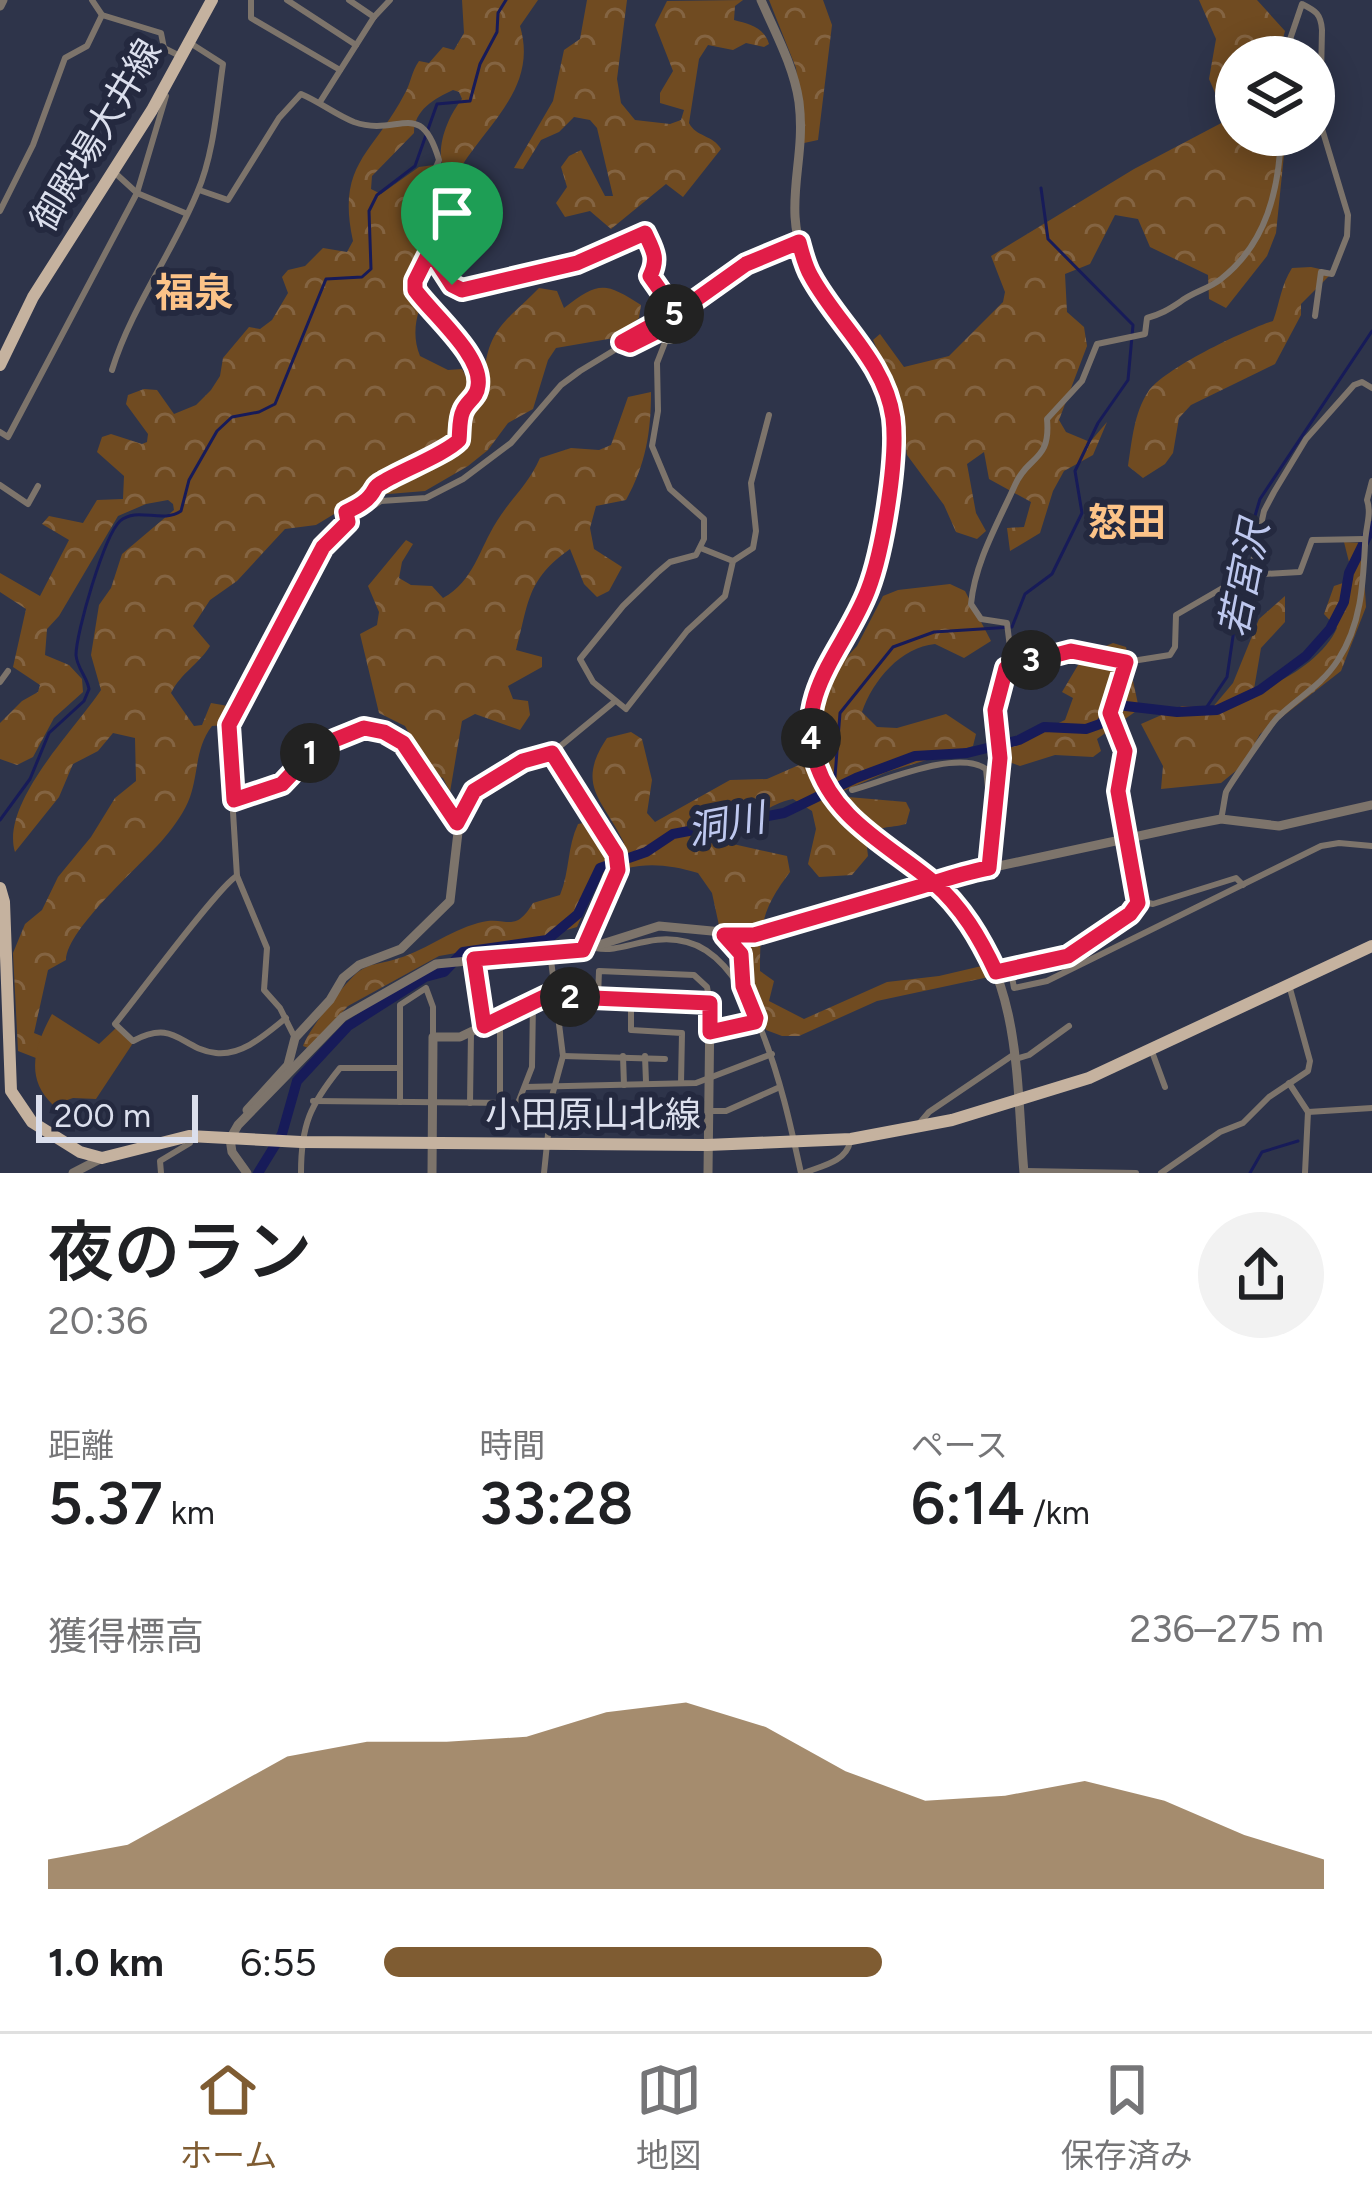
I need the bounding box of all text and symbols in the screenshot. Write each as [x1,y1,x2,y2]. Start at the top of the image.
street label: 御殿場大井線 [22,31,170,239]
map controls [1215,36,1335,156]
button: layers [1215,36,1335,156]
pin [401,162,503,285]
icon: arrive [419,180,485,246]
district label: 福泉 [155,269,233,316]
pin: 5 [644,284,704,344]
text: 5 [664,294,684,333]
district label: 怒田 [1088,499,1166,546]
water label: 若宮沢 [1210,512,1279,641]
pin: 3 [1001,630,1061,690]
text: 3 [1022,640,1040,679]
pin: 4 [781,708,841,768]
text: 4 [801,718,821,757]
pin: 1 [280,723,340,783]
text: 1 [303,733,317,772]
water label: 洞川 [683,793,773,855]
pin: 2 [540,967,600,1027]
text: 2 [560,977,580,1016]
scale bar [36,1089,198,1142]
street label: 小田原山北線 [485,1093,701,1136]
text: 200 m [54,1096,151,1135]
text: 夜のラン [48,1212,312,1292]
button: share [1198,1212,1324,1338]
text: 20:36 [48,1297,148,1344]
text: 距離 [48,1426,114,1465]
text: 時間 [479,1426,545,1465]
text: ペース [911,1426,1008,1465]
text: 5.37 [48,1467,163,1539]
text: 33:28 [479,1467,633,1539]
text: 6:14 [911,1467,1025,1539]
text: km [163,1493,215,1532]
text: /km [1025,1493,1090,1532]
text: 236–275 m [1129,1605,1324,1652]
text: 獲得標高 [48,1613,204,1660]
text: 1.0 km [48,1939,164,1986]
text: 6:55 [240,1939,317,1986]
tab: ホーム [179,2057,277,2177]
tab: 地図 [636,2057,702,2177]
tab: 保存済み [1061,2057,1193,2177]

